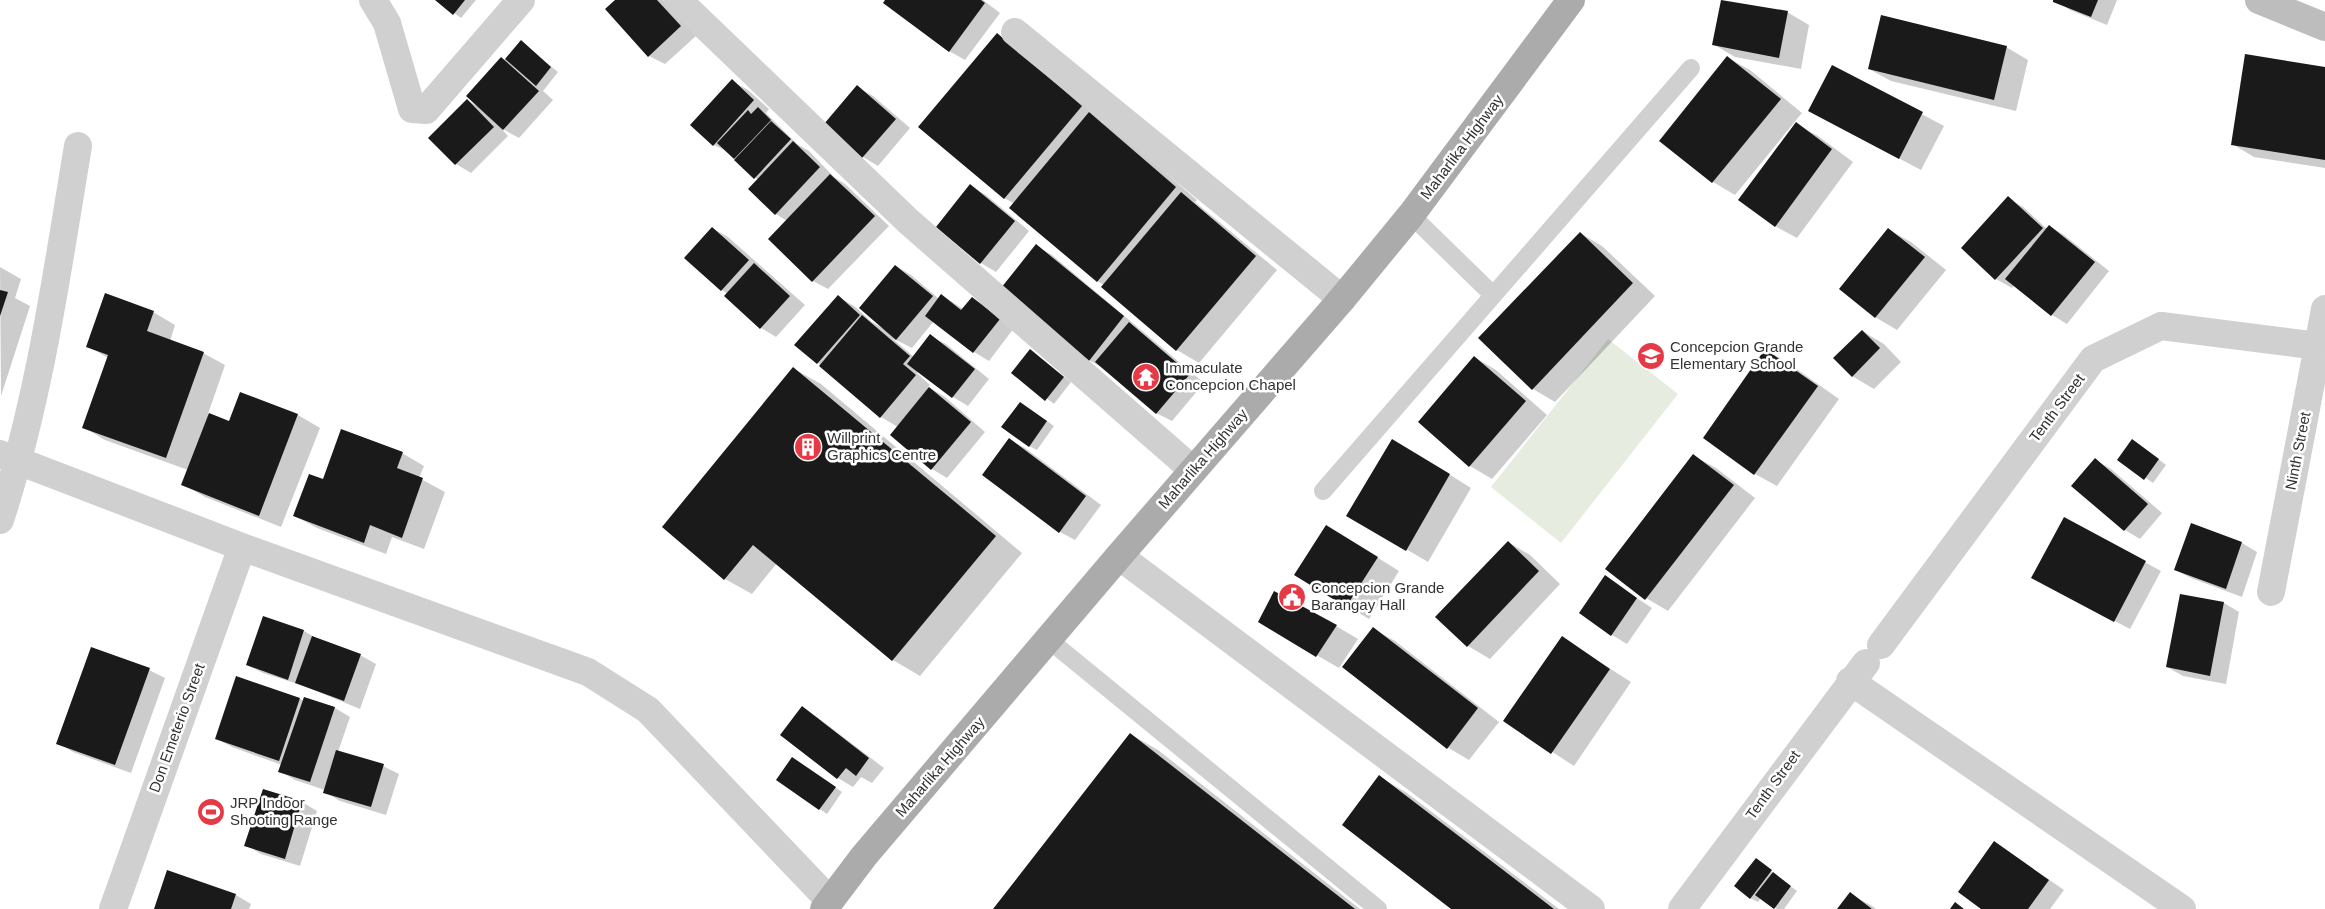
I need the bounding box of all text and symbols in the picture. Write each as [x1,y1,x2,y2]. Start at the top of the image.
street label: Maharlika Highway [1417,91,1507,202]
place label: Concepcion Grande Elementary School [1670,338,1803,372]
school or university icon: Concepcion Grande Elementary School [1636,341,1666,371]
place label: Immaculate Concepcion Chapel [1165,359,1296,393]
temple icon: Immaculate Concepcion Chapel [1131,362,1161,392]
street label: Tenth Street [2025,370,2088,445]
street label: Maharlika Highway [1155,405,1251,512]
street label: Ninth Street [2282,410,2314,491]
place label: Willprint Graphics Centre [827,429,936,463]
building icon: Willprint Graphics Centre [793,432,823,462]
place label: Concepcion Grande Barangay Hall [1311,579,1444,613]
public building icon: Concepcion Grande Barangay Hall [1277,582,1307,612]
street label: Don Emeterio Street [145,660,208,795]
street label: Maharlika Highway [892,713,988,820]
street label: Tenth Street [1742,746,1804,822]
place label: JRP Indoor Shooting Range [230,794,338,828]
sports icon: JRP Indoor Shooting Range [196,797,226,827]

